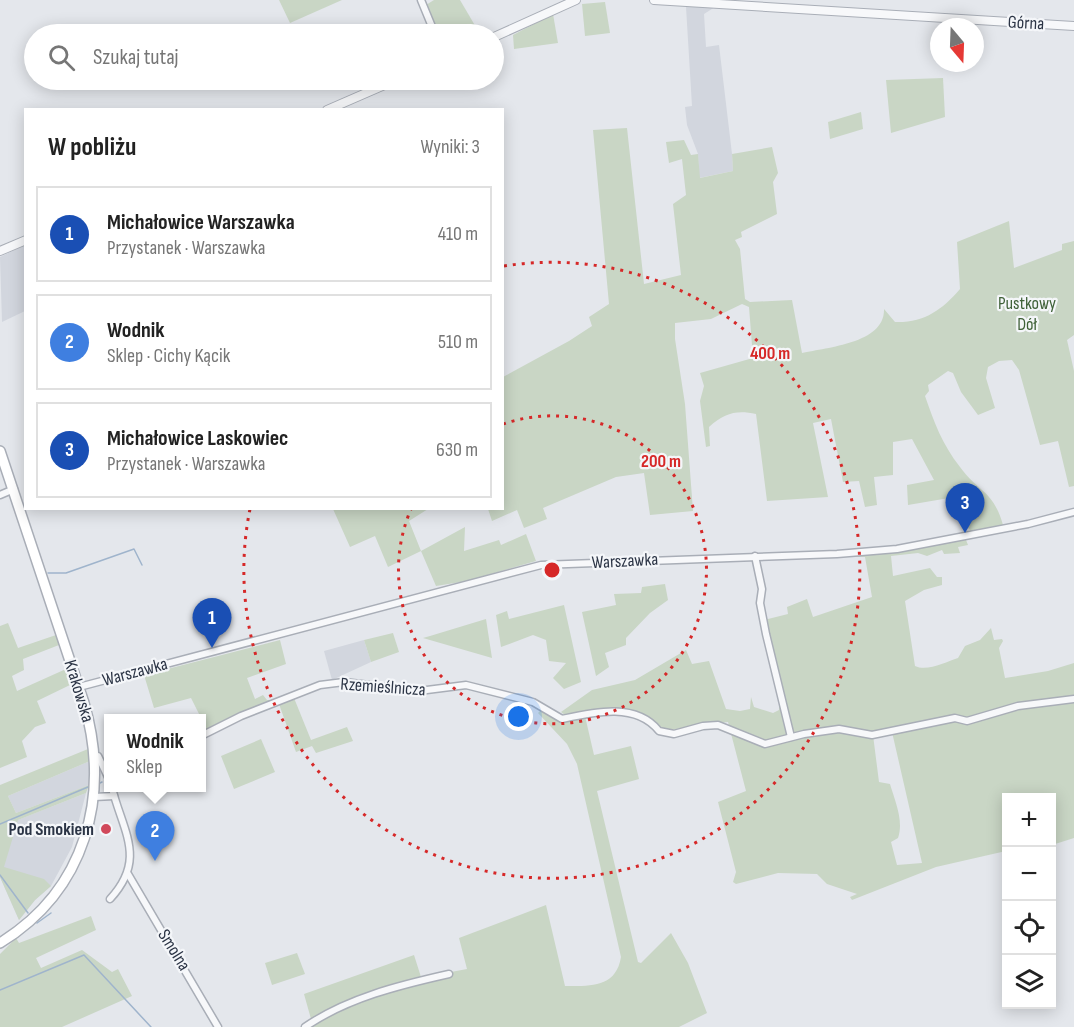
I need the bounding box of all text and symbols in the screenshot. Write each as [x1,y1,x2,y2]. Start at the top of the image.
street label: Górna [1007,12,1045,34]
north arrow [930,18,984,72]
search box [24,24,504,90]
icon: search [45,41,78,74]
text: Szukaj tutaj [93,44,179,71]
text: W pobliżu [48,132,136,163]
text: Wyniki: 3 [420,135,480,159]
text: Michałowice Warszawka [107,209,295,236]
text: 1 [66,222,73,246]
text: 410 m [438,222,478,246]
text: Przystanek · Warszawka [107,236,266,260]
park label: Pustkowy Dół [998,293,1056,335]
text: Wodnik [107,317,165,344]
text: 2 [65,330,74,354]
text: 510 m [438,330,478,354]
text: 400 m [750,343,790,364]
text: Sklep · Cichy Kącik [107,344,230,368]
text: Michałowice Laskowiec [107,425,288,452]
text: 3 [65,438,74,462]
text: 630 m [436,438,478,462]
text: 200 m [641,451,681,472]
text: Przystanek · Warszawka [107,452,266,476]
pin: 3 [946,484,984,533]
street label: Warszawka [591,549,659,573]
centre of rings [542,560,562,580]
pin: 1 [192,598,232,648]
street label: Warszawka [100,653,170,691]
street label: Krakowska [60,657,98,725]
street label: Rzemieślnicza [340,674,426,700]
your location [504,702,533,731]
popup [104,714,206,792]
text: Wodnik [126,728,184,755]
text: Sklep [126,755,162,779]
map controls [1002,793,1056,1009]
button: + [1002,793,1056,847]
pin: 2 [136,812,174,861]
place label: Pod Smokiem [9,819,94,840]
marker: Pod Smokiem [99,822,113,836]
button: − [1002,847,1056,901]
button: locate [1002,901,1056,955]
street label: Smolna [153,925,195,975]
button: layers [1002,955,1056,1009]

